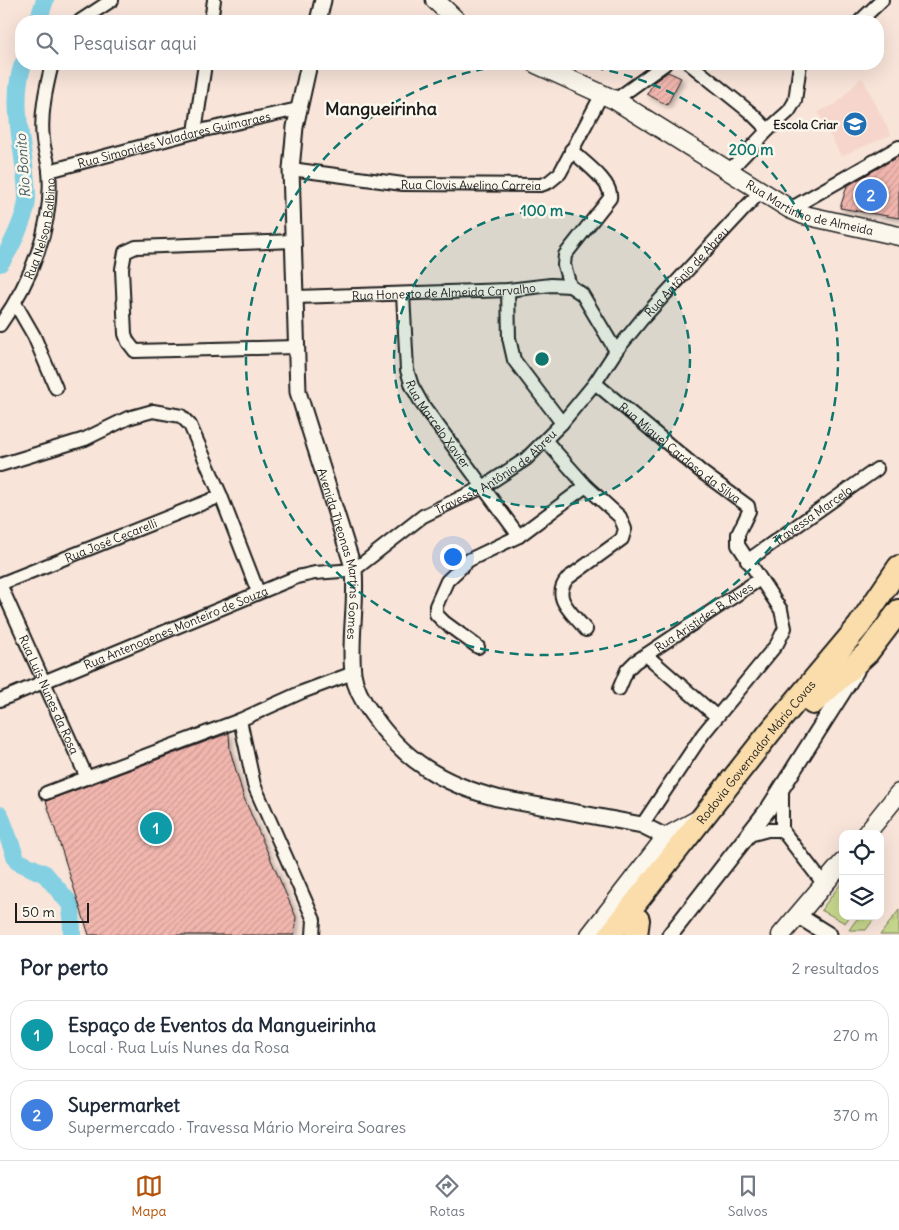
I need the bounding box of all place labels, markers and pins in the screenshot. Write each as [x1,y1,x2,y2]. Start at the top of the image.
school or university icon: Escola Criar [842,111,868,137]
place label: Escola Criar [773,117,838,132]
pin: 2 [855,176,887,214]
centre of rings [533,350,551,368]
pin: 1 [140,809,172,847]

